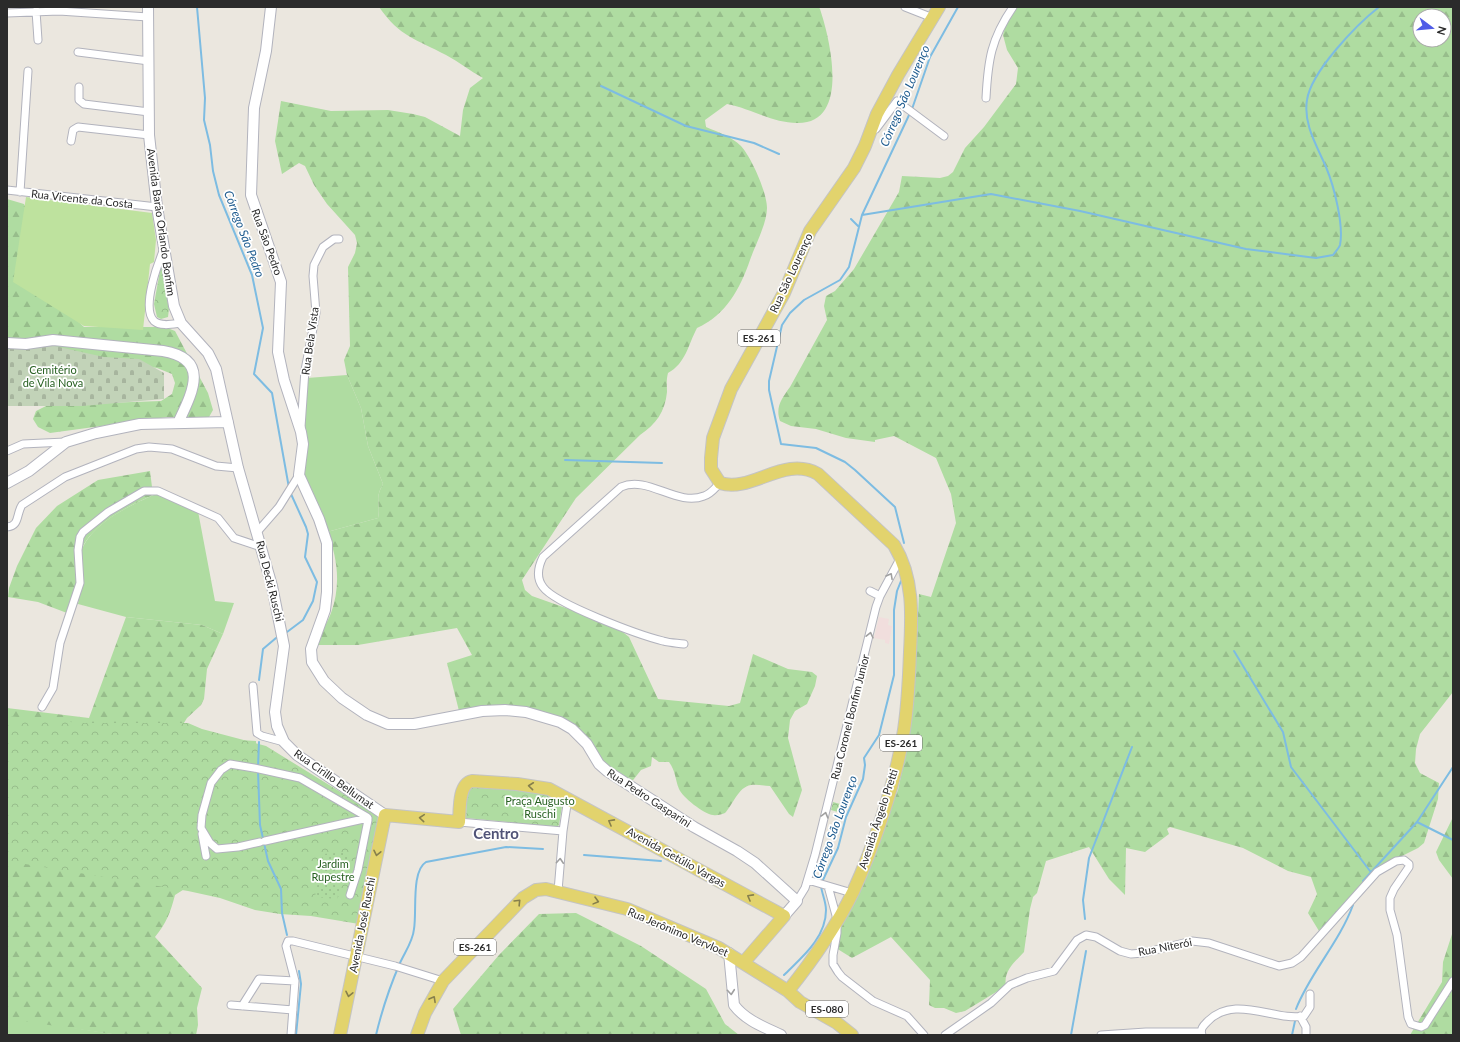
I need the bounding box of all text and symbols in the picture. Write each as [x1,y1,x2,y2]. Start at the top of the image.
north arrow [1412,8,1452,48]
text: N [1435,25,1450,37]
water label: Córrego São Lourenço [876,43,933,149]
street label: Avenida Barão Orlando Bonfim [145,147,178,297]
street label: Rua Vicente da Costa [30,187,134,210]
water label: Córrego São Pedro [221,188,268,279]
street label: Rua São Pedro [249,207,286,277]
street label: Rua São Lourenço [766,231,815,315]
street label: Rua Bela Vista [298,306,321,376]
road number: ES-261 [738,330,780,346]
park label: Cemitério de Vila Nova [23,363,83,389]
street label: Rua Decki Ruschi [254,539,287,623]
one-way arrow [885,573,893,580]
one-way arrow [866,632,874,638]
street label: Rua Coronel Bonfim Junior [828,653,871,781]
road number: ES-261 [880,735,922,751]
street label: Rua Cirillo Bellumat [292,746,377,811]
street label: Rua Pedro Gasparini [605,766,694,830]
street label: Avenida Ângelo Pretti [855,767,900,870]
water label: Córrego São Lourenço [809,773,860,880]
one-way arrow [528,781,534,790]
park label: Praça Augusto Ruschi [505,794,575,820]
one-way arrow [820,812,829,819]
one-way arrow [419,814,425,823]
one-way arrow [608,819,615,826]
district label: Centro [473,824,519,842]
street label: Avenida Getúlio Vargas [624,824,728,889]
one-way arrow [373,850,381,856]
park label: Jardim Rupestre [311,857,355,883]
one-way arrow [556,858,565,864]
street label: Avenida José Ruschi [346,876,377,974]
one-way arrow [746,895,754,902]
one-way arrow [592,896,599,905]
one-way arrow [513,899,521,907]
street label: Rua Jerônimo Vervloet [626,904,731,959]
street label: Rua Niterói [1137,935,1193,958]
road number: ES-261 [454,939,496,955]
one-way arrow [727,989,736,995]
one-way arrow [345,991,353,997]
one-way arrow [428,996,435,1003]
road number: ES-080 [806,1001,848,1017]

